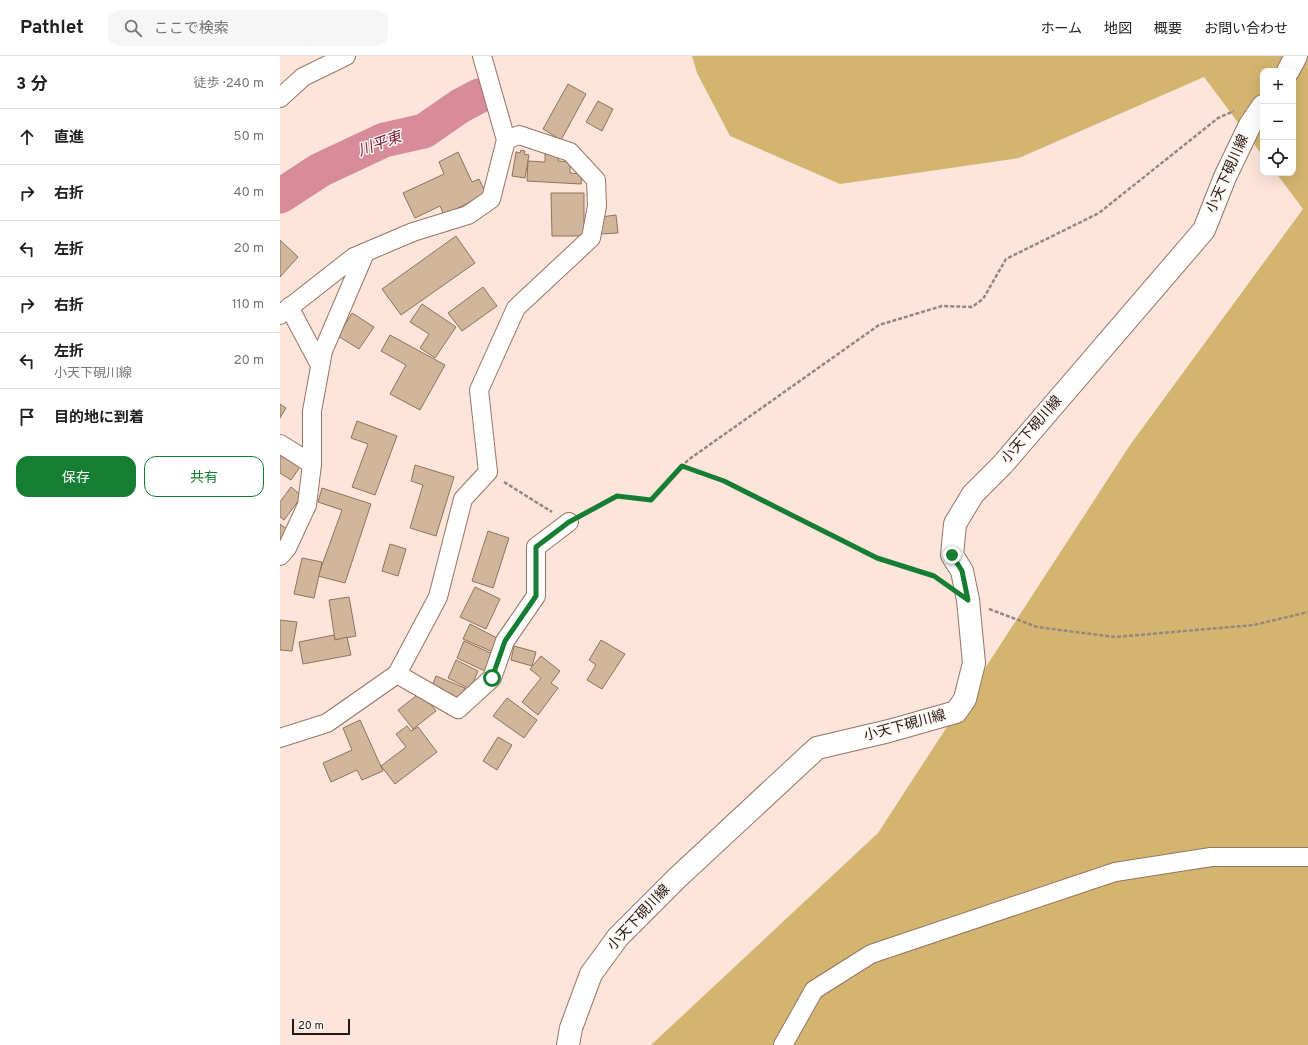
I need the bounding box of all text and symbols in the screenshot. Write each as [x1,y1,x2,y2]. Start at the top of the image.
search box [108,10,388,46]
text: Pathlet [20,16,84,40]
icon: search [122,17,144,39]
text: ここで検索 [154,20,229,39]
text: ホーム [1040,21,1082,38]
text: 地図 [1104,21,1132,38]
text: 概要 [1154,21,1182,38]
text: お問い合わせ [1204,21,1288,38]
map controls [1260,68,1296,176]
button: + [1260,68,1296,104]
text: 3 分 [16,74,47,96]
text: 徒歩 · 240 m [194,76,264,92]
button: − [1260,104,1296,140]
icon: ahead [16,126,38,148]
water label: 川平東 [356,128,406,162]
text: 直進 [54,129,84,148]
text: 50 m [234,129,264,145]
street label: 小天下硯川線 [1203,132,1253,216]
button: locate [1260,140,1296,176]
icon: right [16,182,38,204]
text: 右折 [54,185,84,204]
text: 40 m [234,185,264,201]
icon: left [16,238,38,260]
text: 左折 [54,241,84,260]
text: 20 m [234,241,264,257]
icon: right [16,294,38,316]
text: 右折 [54,297,84,316]
text: 110 m [232,297,264,313]
text: 左折 [54,343,84,362]
icon: left [16,350,38,372]
text: 20 m [234,353,264,369]
text: 小天下硯川線 [54,366,132,382]
street label: 小天下硯川線 [998,393,1066,467]
icon: arrive [16,406,38,428]
text: 目的地に到着 [54,409,144,428]
button: 保存 [16,456,136,497]
button: 共有 [144,456,264,497]
route end [943,546,961,564]
route start [483,669,501,687]
street label: 小天下硯川線 [862,707,948,745]
street label: 小天下硯川線 [604,881,674,955]
scale bar [292,1017,350,1036]
text: 20 m [298,1019,324,1033]

